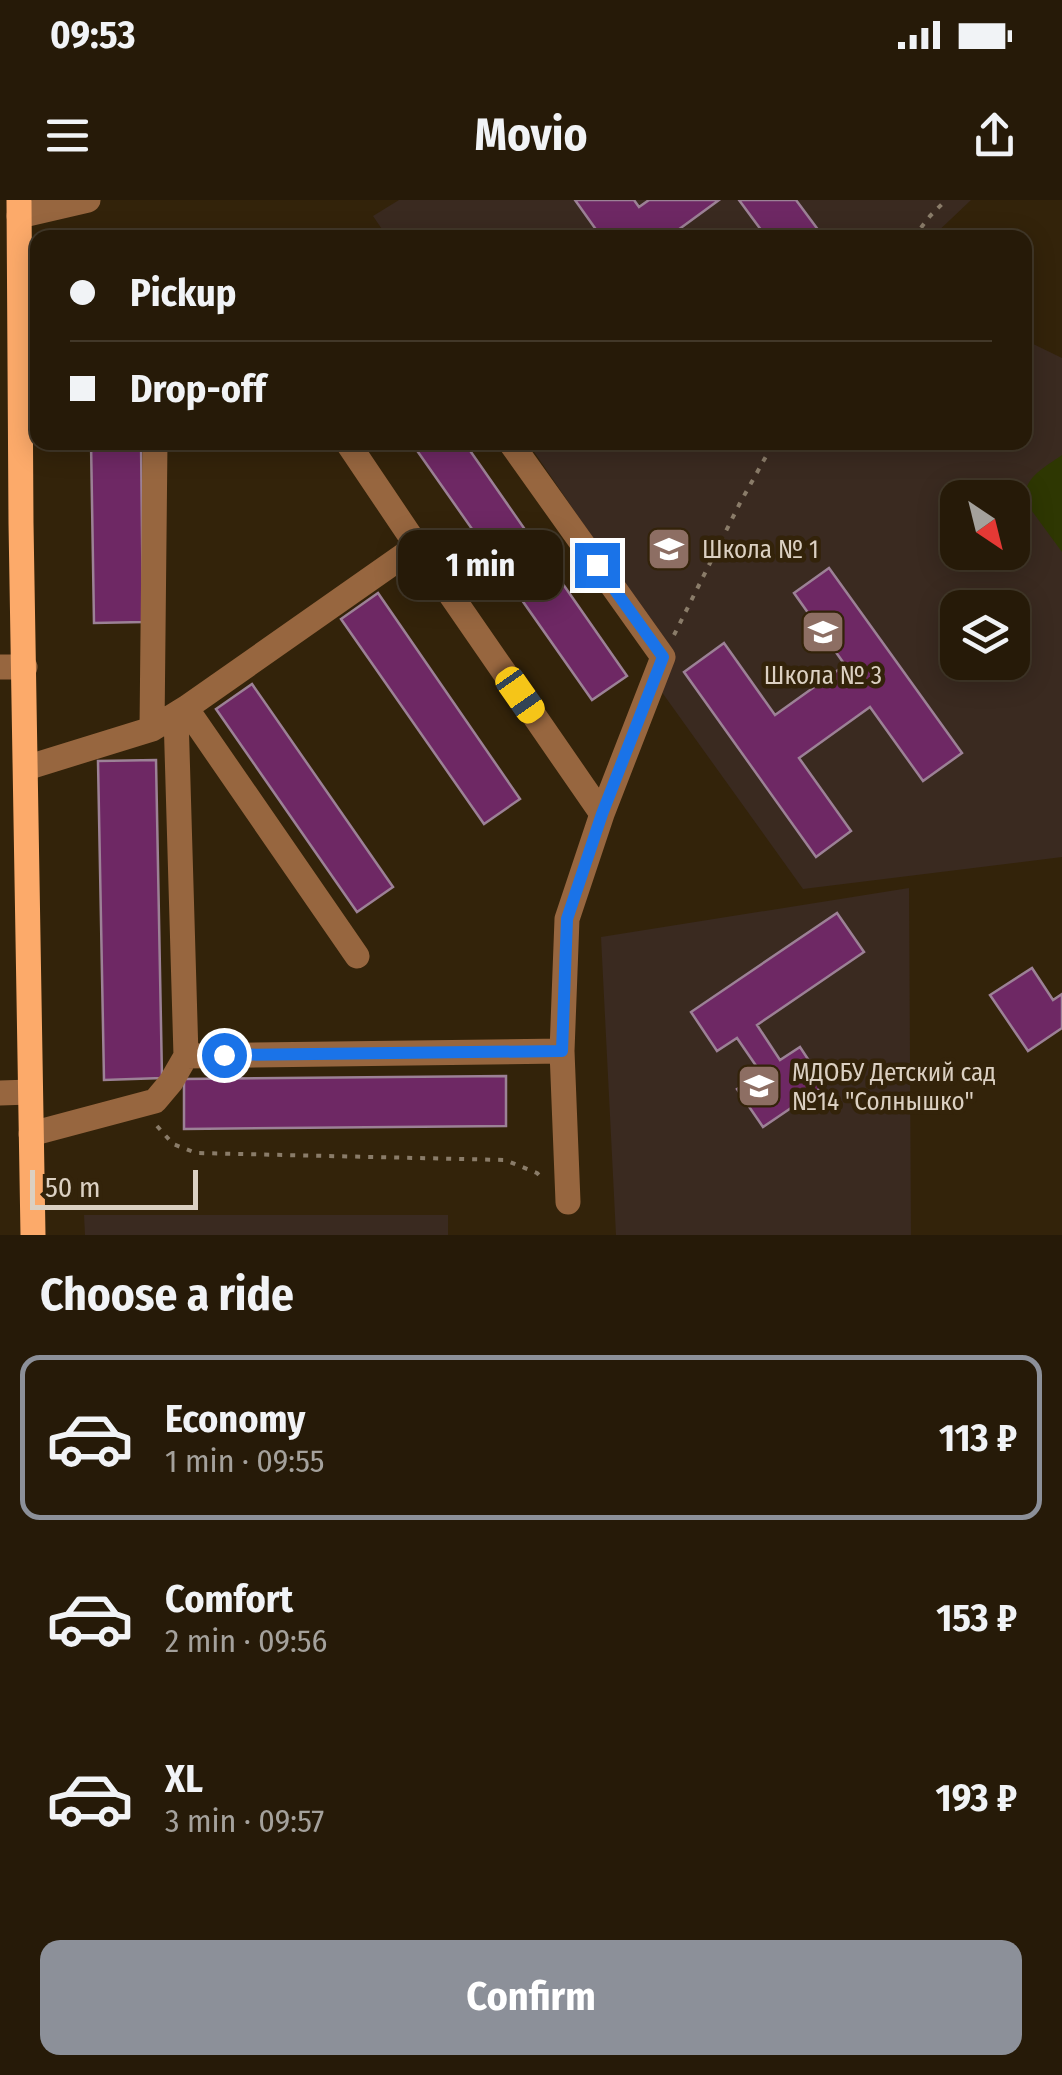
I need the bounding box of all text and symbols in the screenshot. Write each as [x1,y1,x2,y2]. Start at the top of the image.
text: 09:53 [50,12,135,58]
icon: menu [40,108,95,163]
text: Movio [475,108,587,162]
icon: share [967,108,1022,163]
text: Pickup [130,270,236,316]
text: Drop-off [130,366,266,412]
north arrow [940,480,1030,570]
map controls [940,480,1030,680]
school or university icon: Школа № 1 [646,526,692,572]
callout: 1 min [397,530,562,600]
place label: Школа № 1 [702,535,819,565]
route end [575,543,620,588]
text: 1 min [446,546,515,584]
button: layers [940,590,1030,680]
school or university icon: Школа № 3 [800,609,846,655]
place label: Школа № 3 [764,661,882,691]
car [491,662,549,728]
route start [202,1033,247,1078]
place label: МДОБУ Детский сад №14 "Солнышко" [792,1058,996,1117]
school or university icon: МДОБУ Детский сад №14 "Солнышко" [736,1063,782,1109]
scale bar [30,1165,198,1210]
text: 50 m [45,1171,101,1204]
text: Choose a ride [40,1268,294,1322]
icon: car [45,1393,135,1483]
text: Economy [165,1396,305,1442]
text: 113 ₽ [939,1415,1017,1461]
text: 1 min · 09:55 [165,1442,324,1480]
icon: car [45,1573,135,1663]
text: Comfort [165,1576,293,1622]
text: 153 ₽ [936,1595,1017,1641]
text: 2 min · 09:56 [165,1622,327,1660]
icon: car [45,1753,135,1843]
text: XL [165,1756,203,1802]
text: 193 ₽ [936,1775,1017,1821]
text: 3 min · 09:57 [165,1802,324,1840]
button: Confirm [40,1940,1022,2055]

